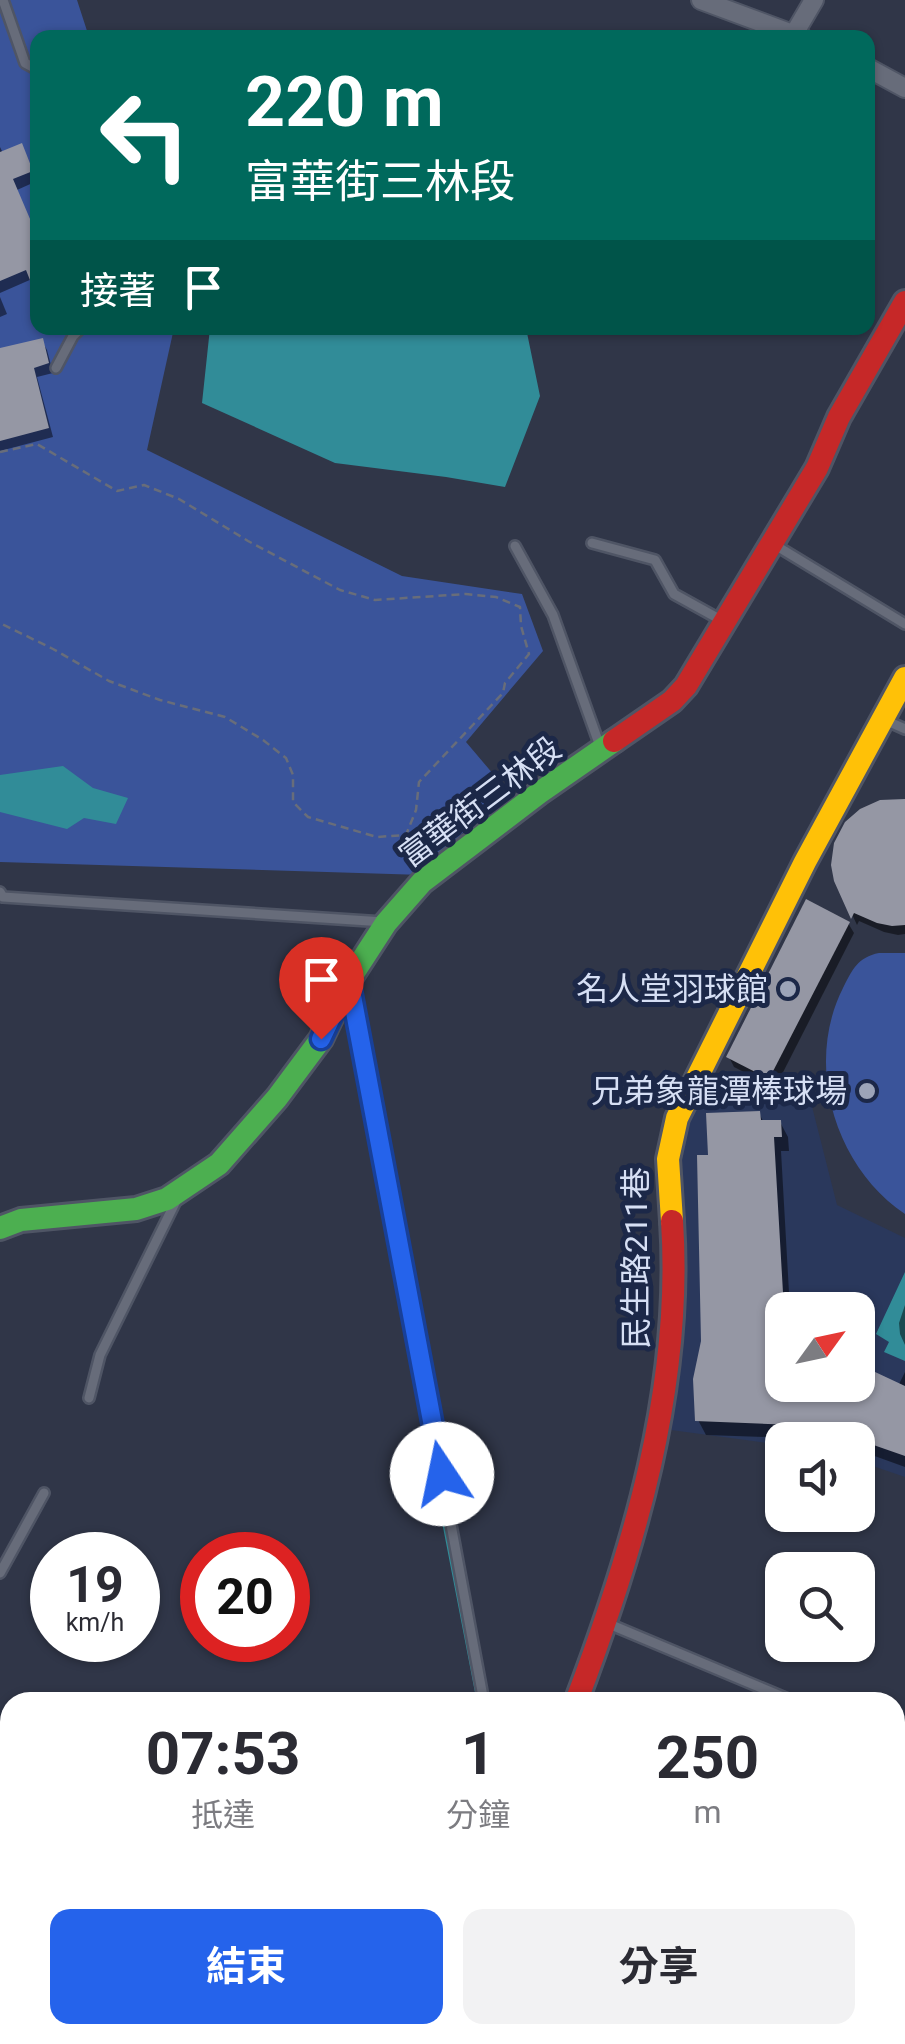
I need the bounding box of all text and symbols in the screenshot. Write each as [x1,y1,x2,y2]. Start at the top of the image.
text: 220 m [245,61,444,143]
icon: left [80,70,210,200]
text: 富華街三林段 [245,155,515,208]
icon: arrive [176,260,231,315]
text: 接著 [80,269,156,313]
street label: 富華街三林段 [392,729,568,875]
pin [279,937,364,1040]
icon: arrive [294,952,349,1007]
place label: 名人堂羽球館 [576,970,768,1008]
marker: 名人堂羽球館 [777,978,799,1000]
place label: 兄弟象龍潭棒球場 [591,1072,847,1110]
marker: 兄弟象龍潭棒球場 [856,1080,878,1102]
street label: 民生路211巷 [617,1167,655,1349]
north arrow [765,1292,875,1402]
map controls [765,1292,875,1662]
position arrow [390,1422,494,1526]
button: sound [765,1422,875,1532]
speed limit sign: 20 [180,1532,310,1662]
button: search [765,1552,875,1662]
text: 19 [66,1556,124,1614]
text: km/h [66,1608,124,1637]
text: 07:53 [146,1718,300,1789]
text: 1 [461,1718,495,1789]
text: 250 [656,1722,759,1793]
text: m [694,1793,722,1831]
text: 抵達 [191,1796,255,1834]
text: 分鐘 [446,1796,510,1834]
button: 結束 [50,1909,443,2024]
button: 分享 [463,1909,855,2024]

